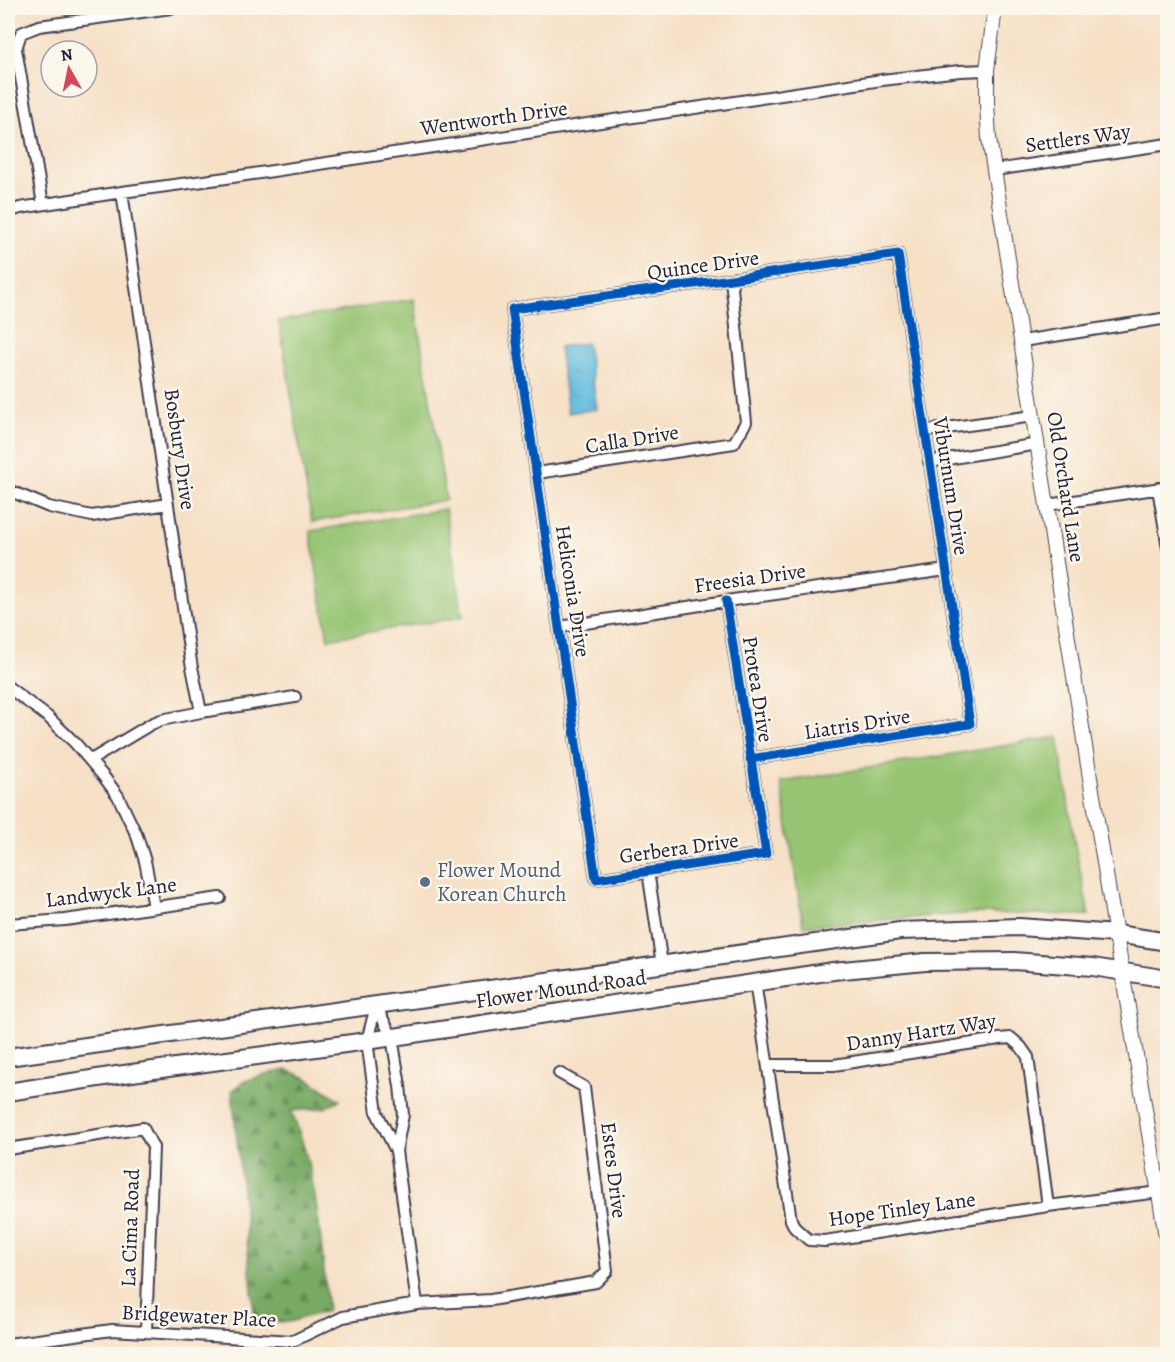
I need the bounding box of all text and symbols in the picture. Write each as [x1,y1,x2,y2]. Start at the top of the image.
north arrow [39,39,99,99]
text: N [59,43,75,67]
street label: Wentworth Drive [418,94,569,142]
street label: Settlers Way [1024,117,1133,159]
street label: Quince Drive [645,243,761,287]
street label: Bosbury Drive [158,386,202,512]
street label: Old Orchard Lane [1040,410,1092,564]
street label: Viburnum Drive [926,414,976,557]
street label: Calla Drive [583,418,681,460]
street label: Heliconia Drive [549,523,597,659]
street label: Freesia Drive [692,556,808,600]
street label: Protea Drive [736,634,780,744]
street label: Liatris Drive [802,702,912,746]
street label: Gerbera Drive [618,826,740,870]
place label: Flower Mound Korean Church [437,856,566,908]
street label: Landwyck Lane [44,870,178,914]
marker: Flower Mound Korean Church [418,875,432,889]
street label: Flower Mound Road [474,963,649,1015]
street label: Danny Hartz Way [844,1006,999,1058]
street label: Estes Drive [594,1120,634,1220]
street label: La Cima Road [114,1168,146,1288]
street label: Hope Tinley Lane [827,1185,977,1233]
street label: Bridgewater Place [121,1298,277,1334]

